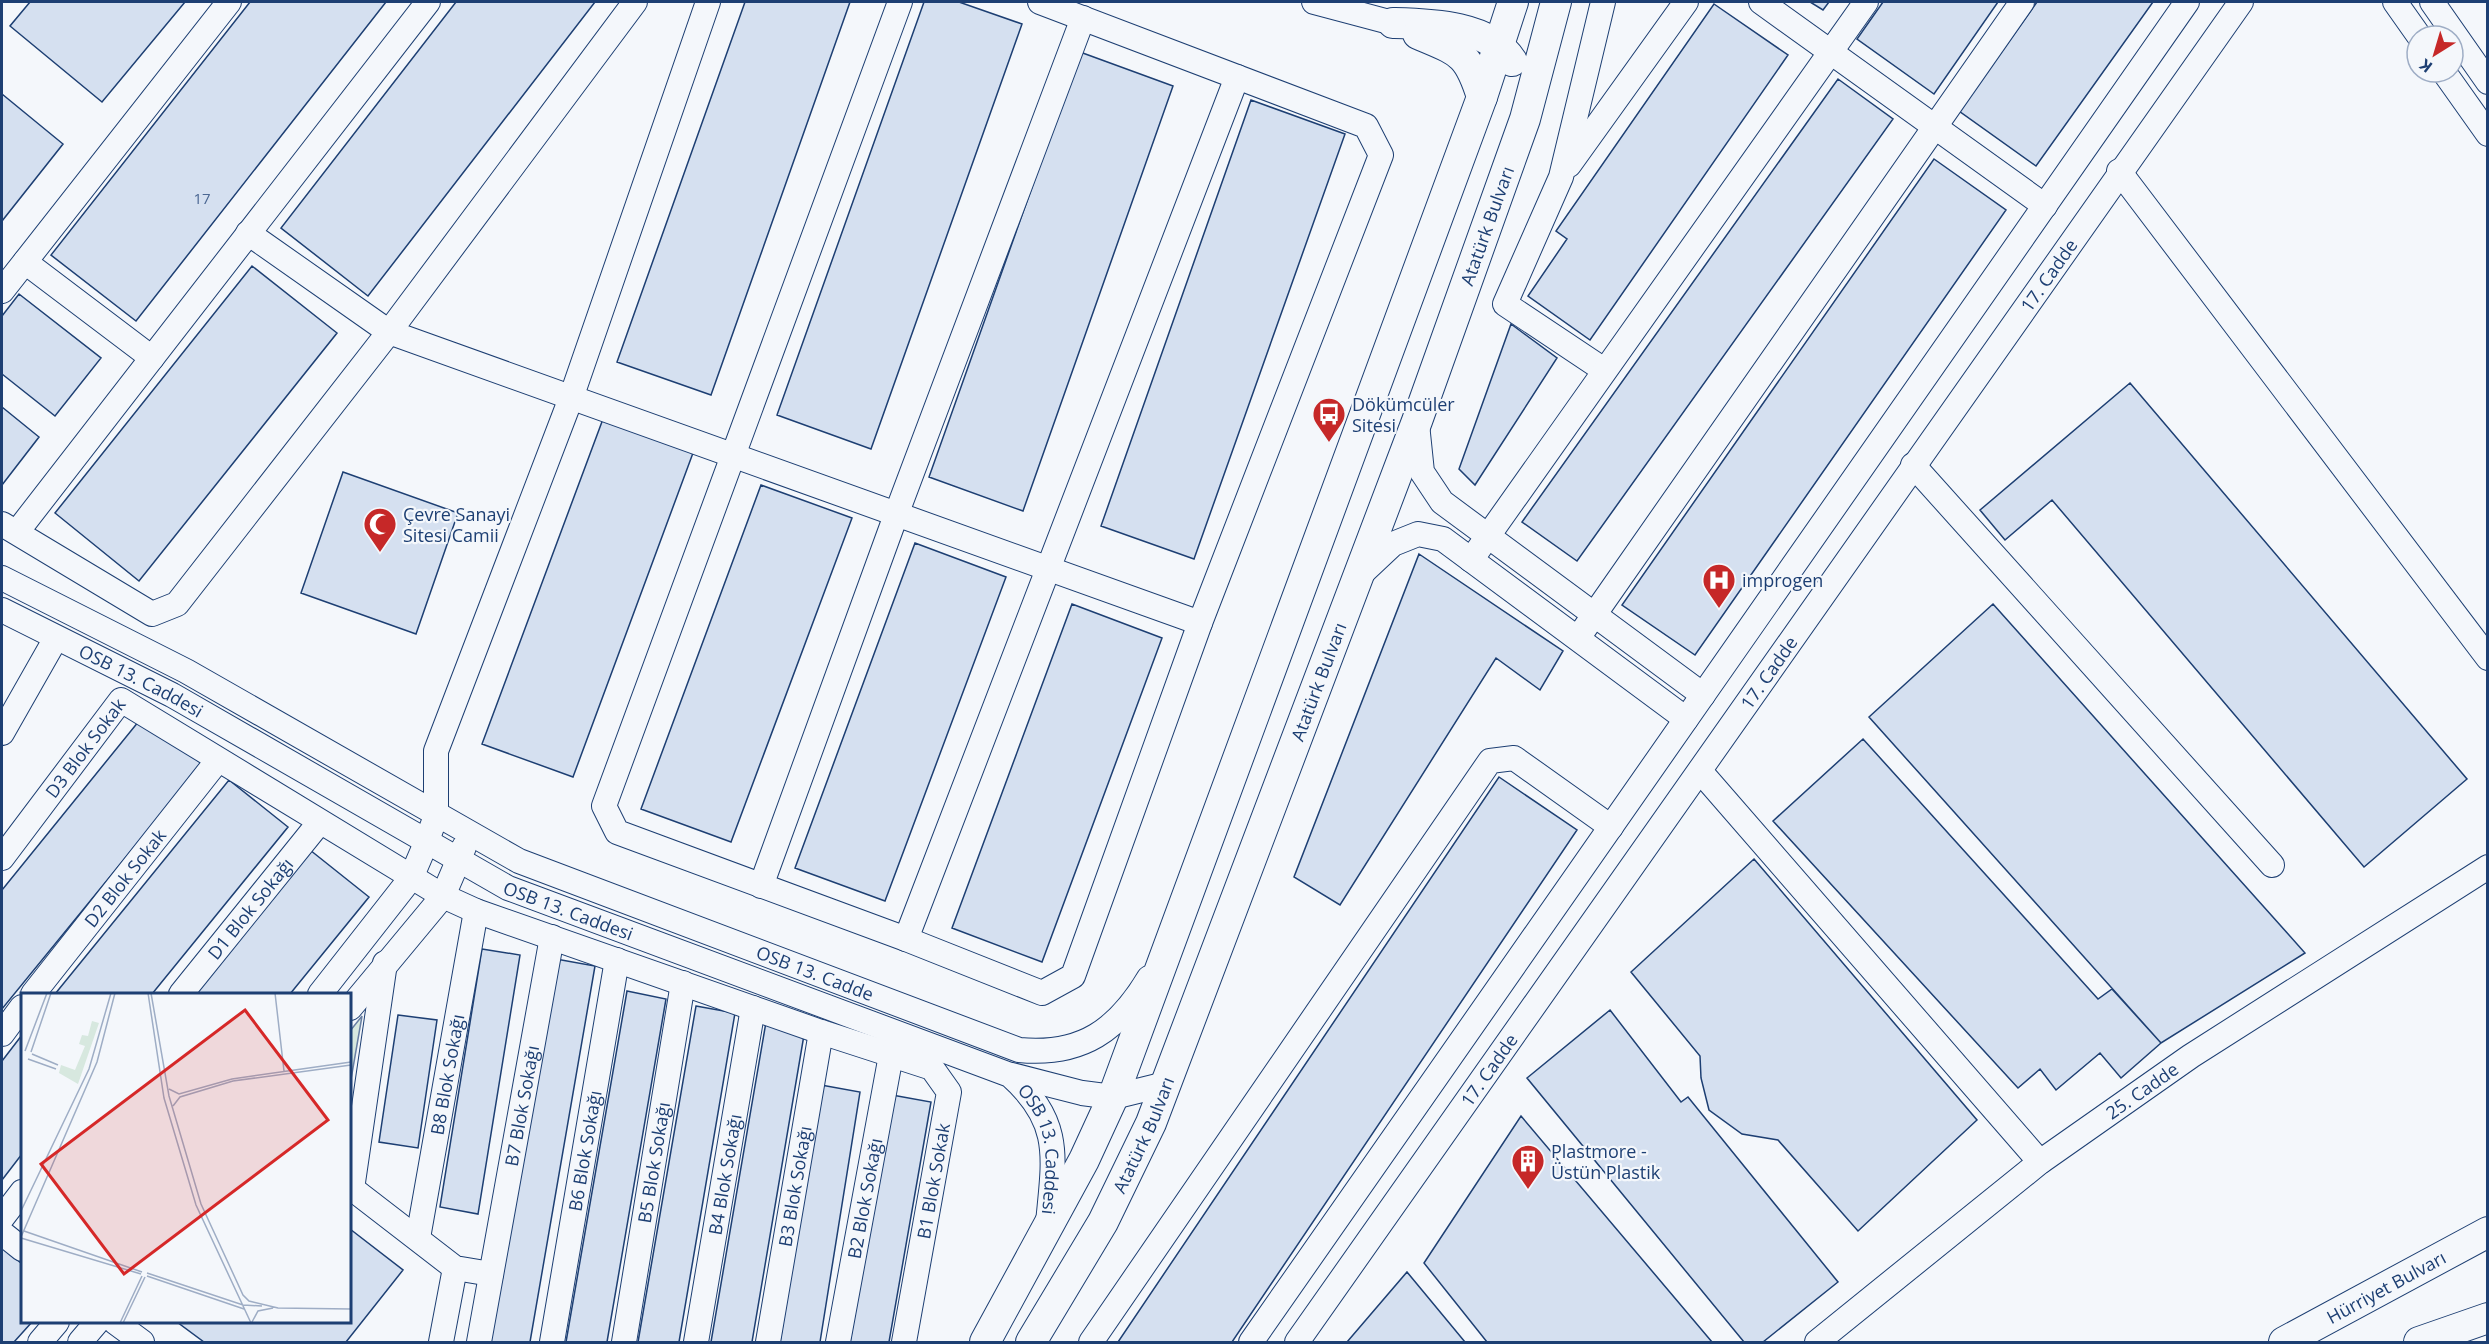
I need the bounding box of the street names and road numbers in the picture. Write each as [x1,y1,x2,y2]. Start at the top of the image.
street label: Atatürk Bulvarı [1454,163,1519,289]
street label: 17. Cadde [2015,234,2082,316]
street label: Atatürk Bulvarı [1285,619,1352,744]
street label: 17. Cadde [1735,631,1803,714]
street label: OSB 13. Caddesi [75,638,208,723]
street label: D3 Blok Sokak [40,693,131,802]
street label: D2 Blok Sokak [79,823,171,932]
street label: D1 Blok Sokağı [202,853,298,964]
street label: OSB 13. Caddesi [500,875,637,946]
street label: OSB 13. Cadde [753,940,877,1006]
street label: B8 Blok Sokağı [424,1012,469,1137]
street label: 17. Cadde [1455,1029,1523,1111]
street label: B7 Blok Sokağı [499,1043,544,1168]
street label: 25. Cadde [2101,1057,2183,1124]
street label: Atatürk Bulvarı [1107,1073,1179,1197]
street label: OSB 13. Caddesi [1013,1078,1065,1216]
street label: B6 Blok Sokağı [562,1088,607,1213]
street label: B5 Blok Sokağı [632,1100,675,1225]
street label: B4 Blok Sokağı [702,1112,747,1237]
street label: B1 Blok Sokak [911,1121,955,1241]
street label: B3 Blok Sokağı [772,1124,817,1249]
street label: B2 Blok Sokağı [842,1136,887,1261]
street label: Hürriyet Bulvarı [2322,1245,2450,1329]

